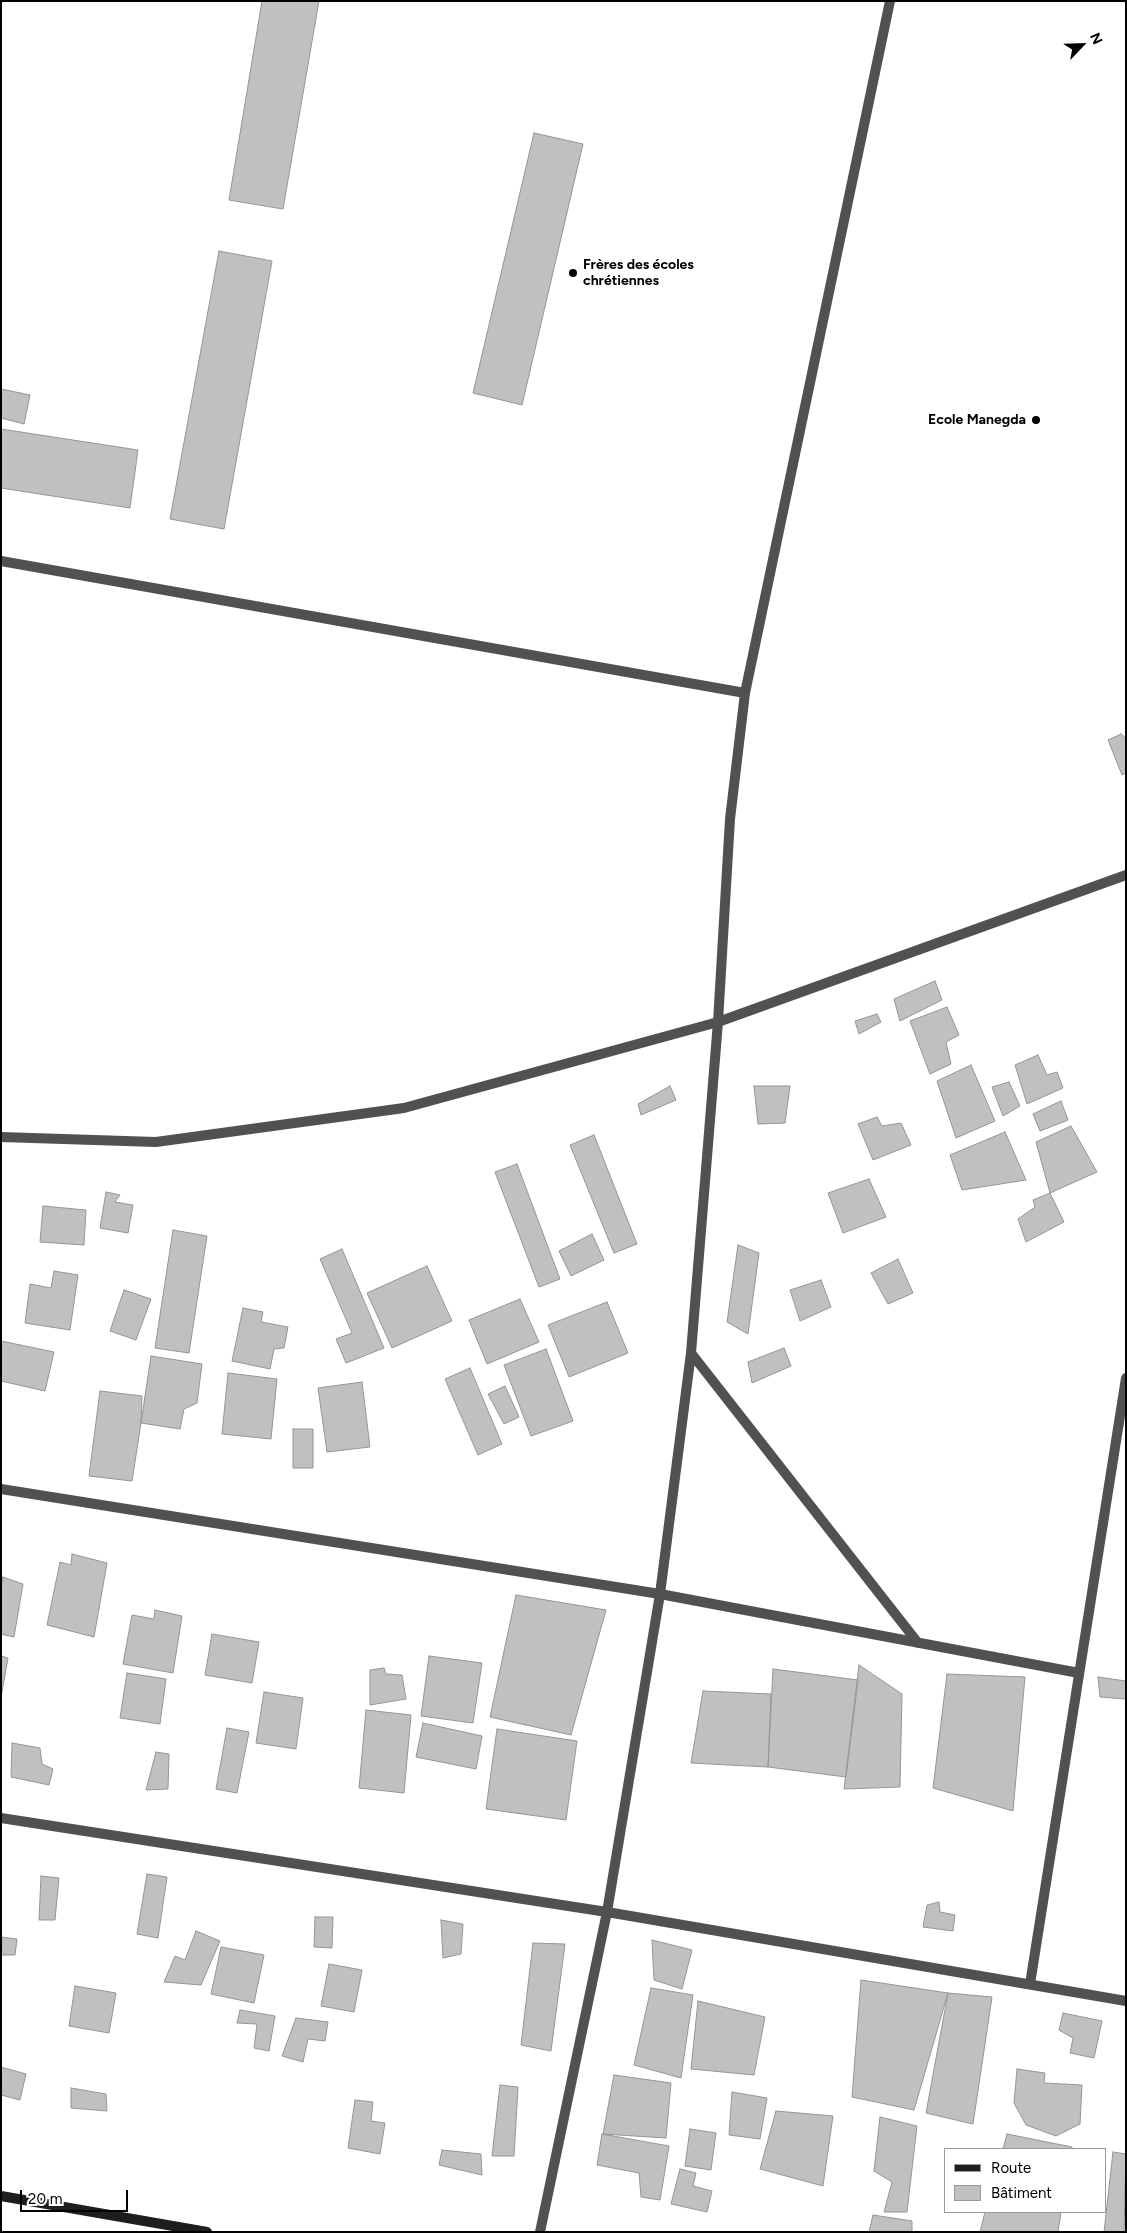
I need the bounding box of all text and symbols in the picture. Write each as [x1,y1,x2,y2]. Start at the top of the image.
north arrow [1057,20,1107,70]
text: N [1086,30,1106,47]
place label: Frères des écoles chrétiennes [583,257,694,290]
marker: Frères des écoles chrétiennes [567,267,579,279]
place label: Ecole Manegda [928,412,1026,428]
marker: Ecole Manegda [1030,414,1042,426]
legend [944,2148,1107,2213]
text: Route [991,2159,1031,2177]
scale bar [22,2180,130,2212]
text: Bâtiment [991,2184,1052,2202]
text: 20 m [28,2190,62,2208]

